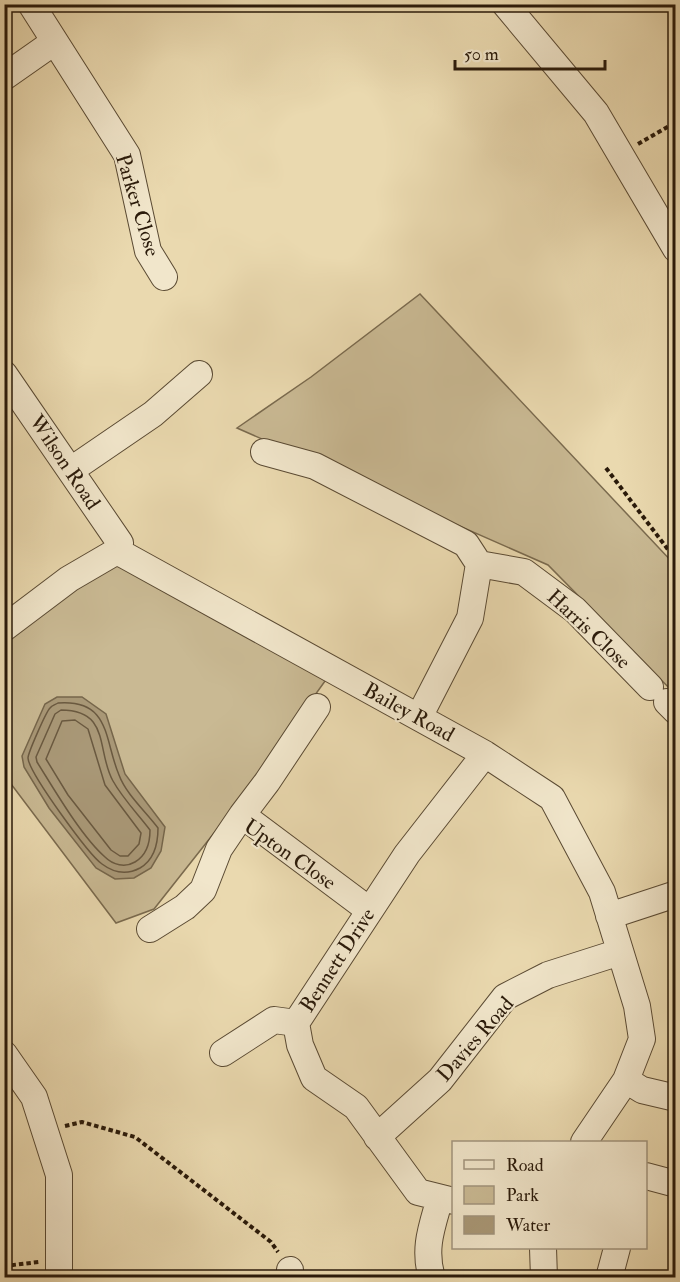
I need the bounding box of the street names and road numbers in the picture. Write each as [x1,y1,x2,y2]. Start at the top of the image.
street label: Parker Close [109,151,166,260]
street label: Wilson Road [22,409,107,515]
street label: Harris Close [541,584,637,675]
street label: Bailey Road [359,676,459,749]
street label: Upton Close [238,813,341,896]
street label: Bennett Drive [294,903,381,1018]
street label: Davies Road [431,991,520,1088]

